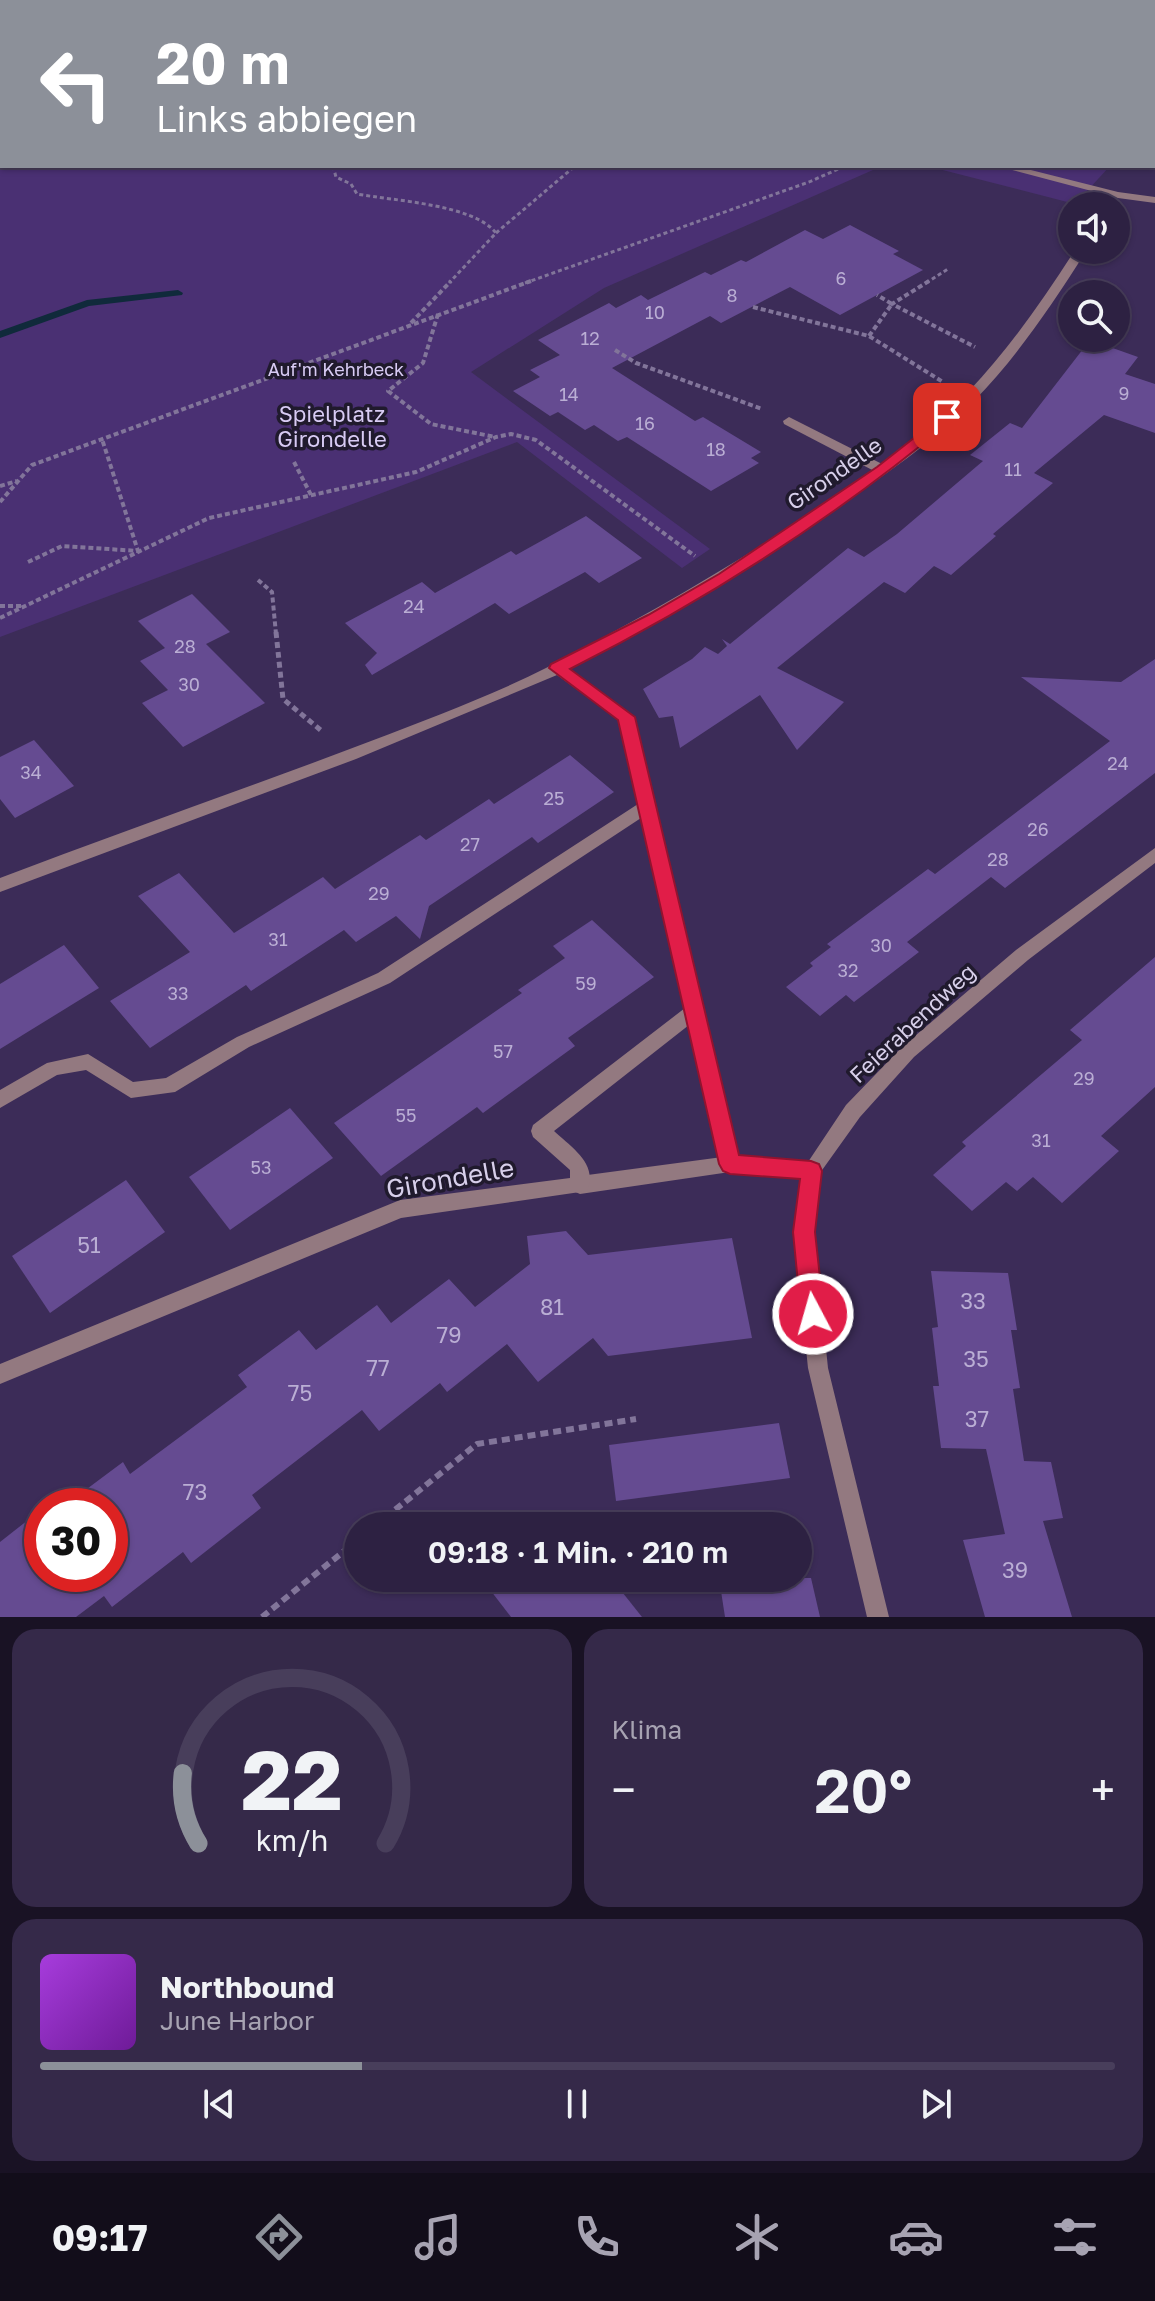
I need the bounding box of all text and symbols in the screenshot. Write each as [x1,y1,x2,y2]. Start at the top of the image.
text: 20 m [156,29,290,96]
icon: left [24,32,128,136]
text: Links abbiegen [156,97,417,140]
map controls [1058,192,1130,352]
button: sound [1058,192,1130,264]
house number: 6 [836,267,846,289]
button: search [1058,280,1130,352]
house number: 8 [727,284,737,306]
house number: 10 [645,301,665,323]
house number: 12 [580,327,600,349]
park label: Auf'm Kehrbeck [268,358,404,380]
house number: 9 [1119,382,1129,404]
house number: 14 [559,383,579,405]
pin [913,383,981,451]
icon: arrive [925,395,969,439]
park label: Spielplatz Girondelle [277,400,387,452]
house number: 16 [635,412,655,434]
street label: Girondelle [781,431,887,515]
house number: 18 [706,438,726,460]
house number: 11 [1004,458,1022,480]
house number: 24 [403,595,425,617]
house number: 28 [174,635,196,657]
house number: 30 [178,673,200,695]
house number: 24 [1107,752,1129,774]
house number: 34 [20,761,42,783]
house number: 25 [544,787,564,809]
house number: 26 [1027,818,1049,840]
house number: 27 [460,833,480,855]
house number: 28 [987,848,1009,870]
house number: 29 [368,882,390,904]
house number: 31 [268,928,288,950]
house number: 30 [870,934,892,956]
street label: Feierabendweg [843,958,981,1088]
house number: 32 [838,959,858,981]
house number: 59 [575,972,597,994]
house number: 33 [167,982,189,1004]
house number: 57 [493,1040,513,1062]
house number: 29 [1073,1067,1095,1089]
house number: 55 [396,1104,416,1126]
house number: 31 [1031,1129,1051,1151]
street label: Girondelle [384,1152,516,1204]
house number: 53 [251,1156,271,1178]
house number: 51 [77,1231,101,1258]
position arrow [771,1272,855,1356]
house number: 33 [960,1287,986,1314]
house number: 81 [540,1293,564,1320]
house number: 79 [437,1321,461,1348]
house number: 35 [963,1345,989,1372]
house number: 77 [366,1354,390,1381]
house number: 75 [288,1379,312,1406]
house number: 37 [965,1405,989,1432]
house number: 73 [183,1478,207,1505]
speed limit sign: 30 [24,1488,128,1592]
text: 09:18 · 1 Min. · 210 m [428,1534,728,1570]
house number: 39 [1002,1556,1028,1583]
text: Klima [612,1714,682,1745]
text: 22 [241,1728,343,1828]
text: 20° [814,1754,912,1826]
text: − [612,1763,636,1816]
text: + [1091,1763,1115,1816]
text: km/h [255,1823,328,1857]
text: Northbound [160,1969,334,2005]
text: June Harbor [160,2005,314,2036]
icon: previous [197,2082,241,2126]
icon: pause [555,2082,599,2126]
icon: next [914,2082,958,2126]
icon: directions [251,2209,307,2265]
icon: music [410,2209,466,2265]
icon: phone [569,2209,625,2265]
icon: climate [729,2209,785,2265]
icon: car [888,2209,944,2265]
icon: filters [1047,2209,1103,2265]
text: 09:17 [52,2216,148,2259]

